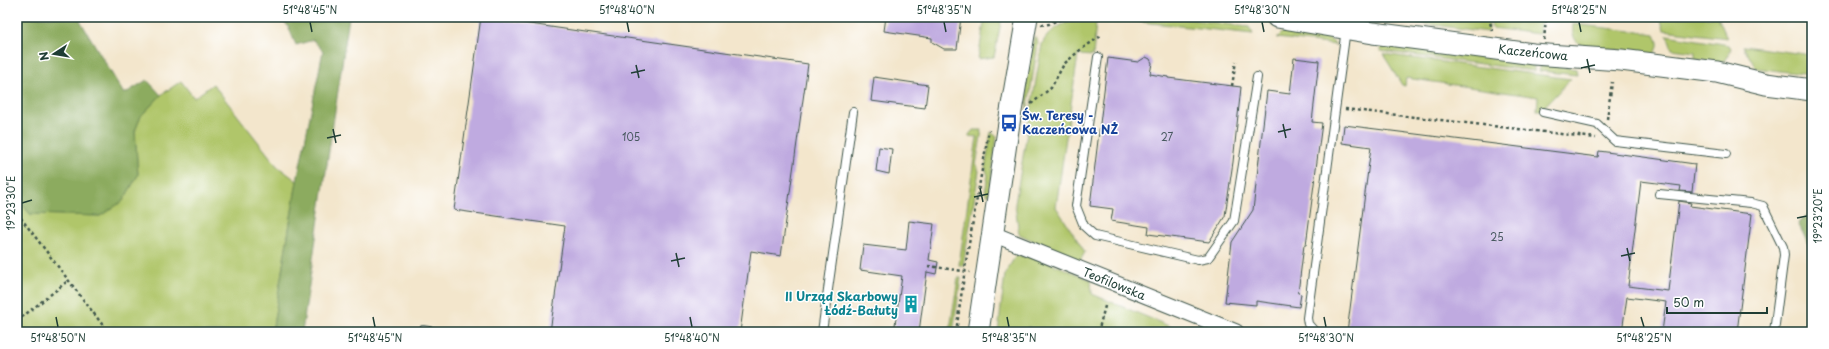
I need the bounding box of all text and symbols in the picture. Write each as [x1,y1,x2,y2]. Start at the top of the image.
text: 51°48'45"N [283,2,338,17]
text: 51°48'40"N [599,2,655,17]
text: 51°48'35"N [916,2,972,17]
text: 51°48'30"N [1234,2,1290,17]
text: 51°48'25"N [1551,2,1607,17]
north arrow [34,34,74,74]
street label: Kaczeńcowa [1497,39,1569,65]
text: N [34,50,53,62]
place label: Św. Teresy - Kaczeńcowa NŻ [1022,106,1119,138]
bus stop icon: Św. Teresy - Kaczeńcowa NŻ [999,113,1019,133]
house number: 105 [622,129,640,144]
house number: 27 [1161,129,1174,144]
text: 19°23'30"E [3,176,18,230]
text: 19°23'20"E [1810,188,1825,244]
house number: 25 [1490,229,1504,244]
street label: Teofilowska [1080,262,1149,304]
place label: II Urząd Skarbowy Łódź-Bałuty [785,287,898,319]
scale bar [1667,289,1767,315]
text: 50 m [1673,293,1704,311]
building icon: II Urząd Skarbowy Łódź-Bałuty [901,294,921,314]
text: 51°48'50"N [30,330,86,345]
text: 51°48'45"N [348,330,403,345]
text: 51°48'40"N [664,330,720,345]
text: 51°48'35"N [981,330,1037,345]
text: 51°48'30"N [1298,330,1354,345]
text: 51°48'25"N [1616,330,1672,345]

